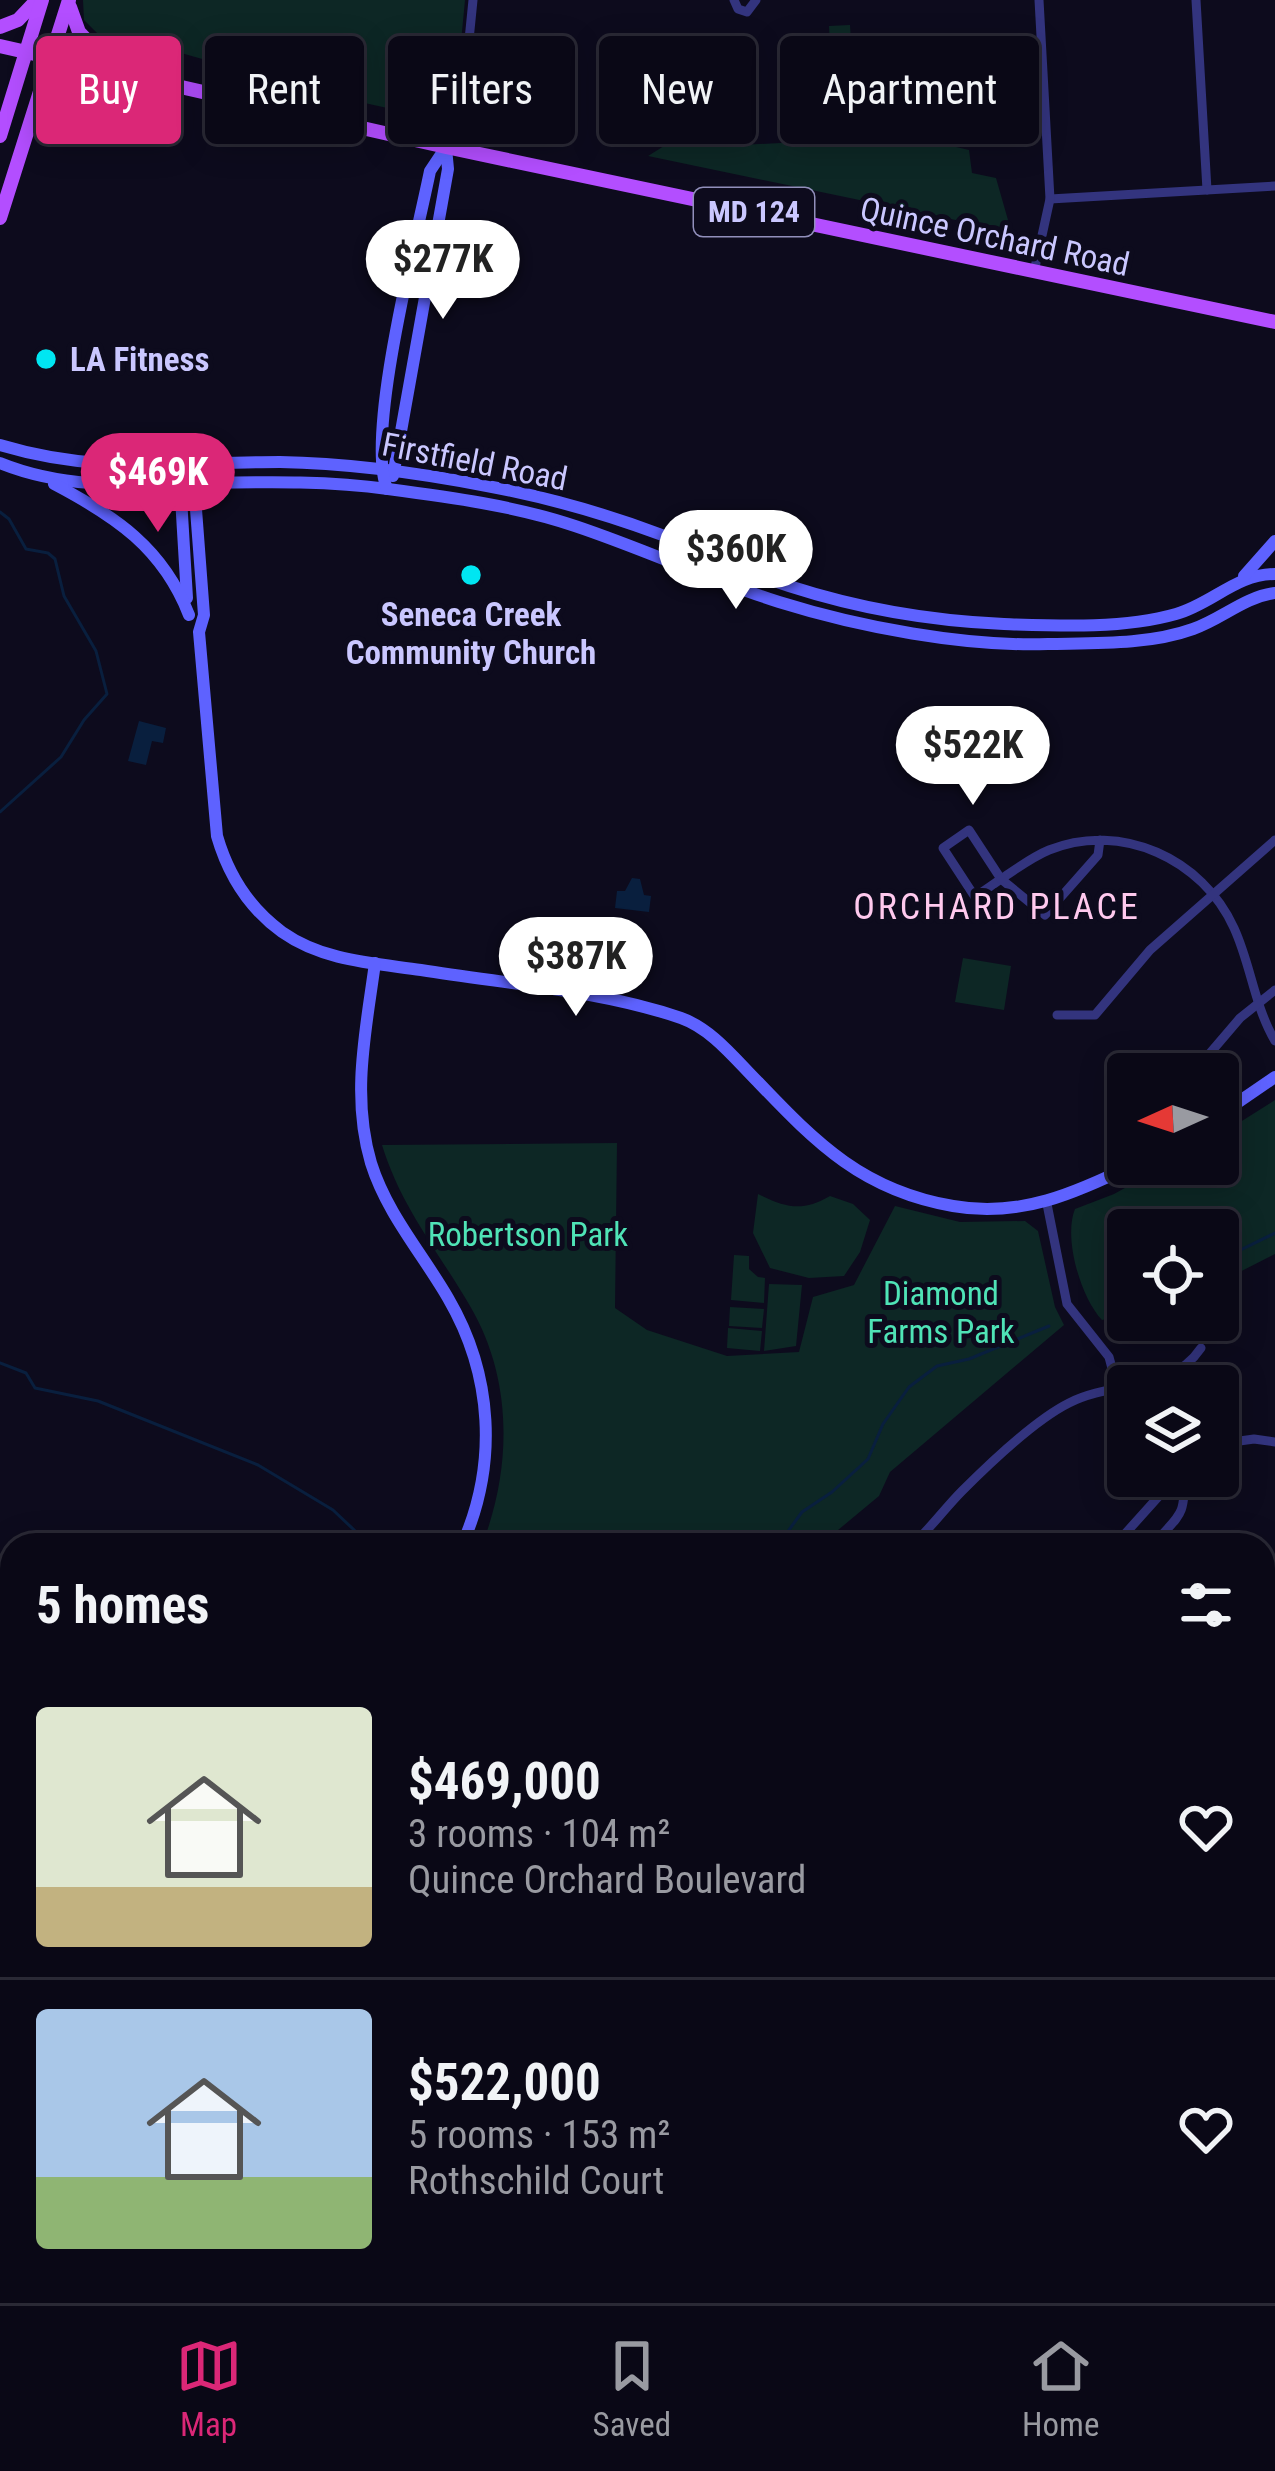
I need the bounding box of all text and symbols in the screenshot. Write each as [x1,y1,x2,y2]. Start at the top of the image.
chip: Buy [36,36,181,144]
chip: Rent [205,36,364,144]
chip: Filters [388,36,575,144]
chip: New [599,36,756,144]
chip: Apartment [780,36,1039,144]
road number: MD 124 [694,188,814,236]
street label: Quince Orchard Road [857,189,1133,284]
pin: $277K [359,220,527,322]
text: $277K [393,236,493,282]
place label: LA Fitness [70,340,210,379]
marker: LA Fitness [33,346,59,372]
street label: Firstfield Road [379,424,571,499]
pin: $469K [74,433,242,535]
text: $469K [108,449,208,495]
pin: $360K [652,510,820,612]
text: $360K [686,526,786,572]
marker: Seneca Creek Community Church [458,562,484,588]
place label: Seneca Creek Community Church [346,595,596,672]
pin: $522K [889,706,1057,808]
text: $522K [923,722,1023,768]
district label: ORCHARD PLACE [853,886,1141,928]
pin: $387K [492,917,660,1019]
text: $387K [526,933,626,979]
north arrow [1107,1053,1239,1185]
map controls [1107,1053,1239,1497]
button: locate [1107,1209,1239,1341]
park label: Robertson Park [428,1215,628,1254]
park label: Diamond Farms Park [867,1274,1015,1351]
button: layers [1107,1365,1239,1497]
icon: filters [1173,1572,1239,1638]
text: 5 homes [36,1576,209,1635]
text: $469,000 [408,1752,601,1811]
icon: home [132,1755,276,1899]
icon: heart [1173,1794,1239,1860]
text: 3 rooms · 104 m² [408,1811,670,1857]
text: Quince Orchard Boulevard [408,1857,806,1903]
text: $522,000 [408,2053,601,2112]
icon: home [132,2057,276,2201]
icon: heart [1173,2096,1239,2162]
text: 5 rooms · 153 m² [408,2112,670,2158]
text: Rothschild Court [408,2158,664,2204]
tab: Map [176,2333,242,2444]
tab: Saved [593,2333,671,2444]
tab: Home [1022,2333,1099,2444]

